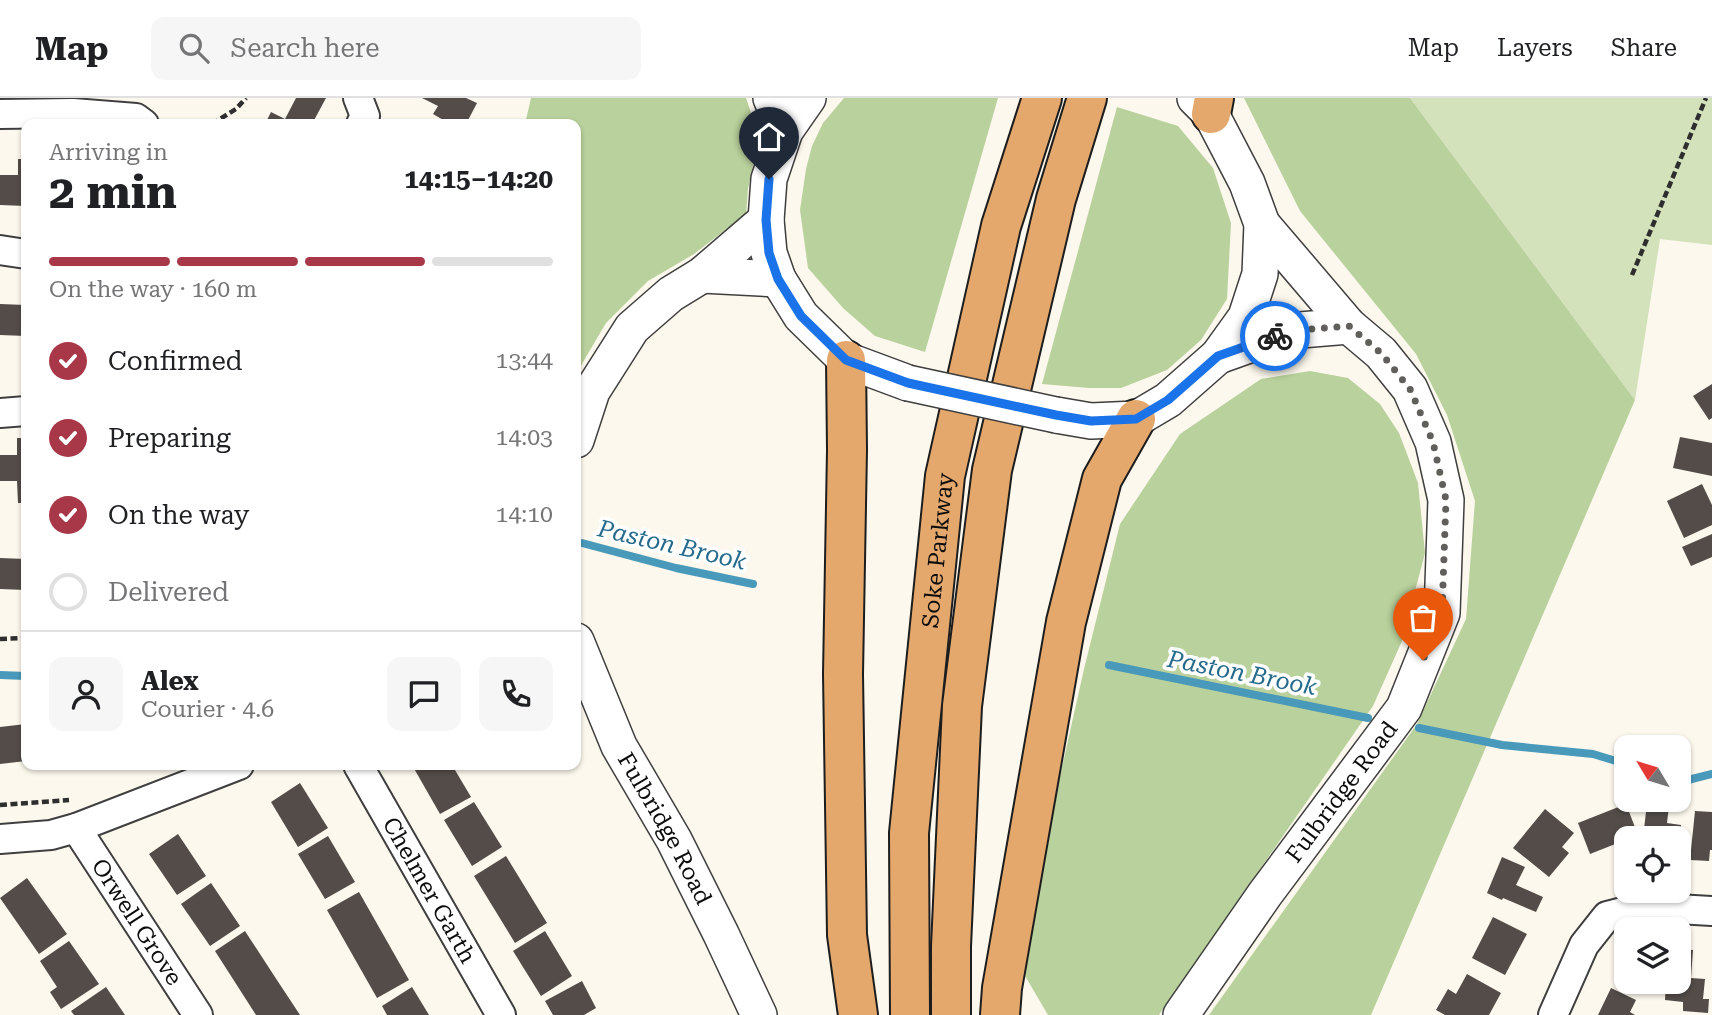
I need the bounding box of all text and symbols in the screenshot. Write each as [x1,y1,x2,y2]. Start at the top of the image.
search box [151,17,641,80]
text: Map [35,29,109,68]
icon: search [175,29,213,67]
text: Search here [231,33,380,63]
text: Map [1408,34,1459,62]
text: Layers [1497,34,1573,62]
text: Share [1611,34,1677,62]
pin [739,107,799,179]
icon: home [750,118,788,156]
text: Arriving in [49,139,168,166]
text: 14:15–14:20 [404,164,553,194]
text: 2 min [49,165,177,219]
text: On the way · 160 m [49,276,257,303]
courier [1240,301,1310,371]
icon: bike [1256,317,1294,355]
icon: check [49,342,87,380]
text: Confirmed [108,346,243,376]
text: 13:44 [496,347,553,374]
icon: check [49,419,87,457]
text: Preparing [108,423,231,453]
text: 14:03 [496,424,553,451]
street label: Soke Parkway [917,471,959,629]
icon: check [49,496,87,534]
text: On the way [108,500,249,530]
text: 14:10 [496,501,553,528]
water label: Paston Brook [594,514,749,576]
text: Delivered [108,577,229,607]
pin [1393,588,1453,660]
icon: bag [1404,599,1442,637]
water label: Paston Brook [1164,645,1319,701]
button: person [49,657,123,731]
button: chat [387,657,461,731]
button: phone [479,657,553,731]
text: Alex [141,666,199,696]
text: Courier · 4.6 [141,696,274,723]
street label: Fulbridge Road [1280,716,1403,868]
north arrow [1614,735,1690,812]
map controls [1614,735,1691,994]
street label: Fulbridge Road [612,748,717,909]
street label: Chelmer Garth [377,812,482,968]
button: locate [1614,826,1691,903]
street label: Orwell Grove [86,854,188,990]
button: layers [1614,917,1691,994]

